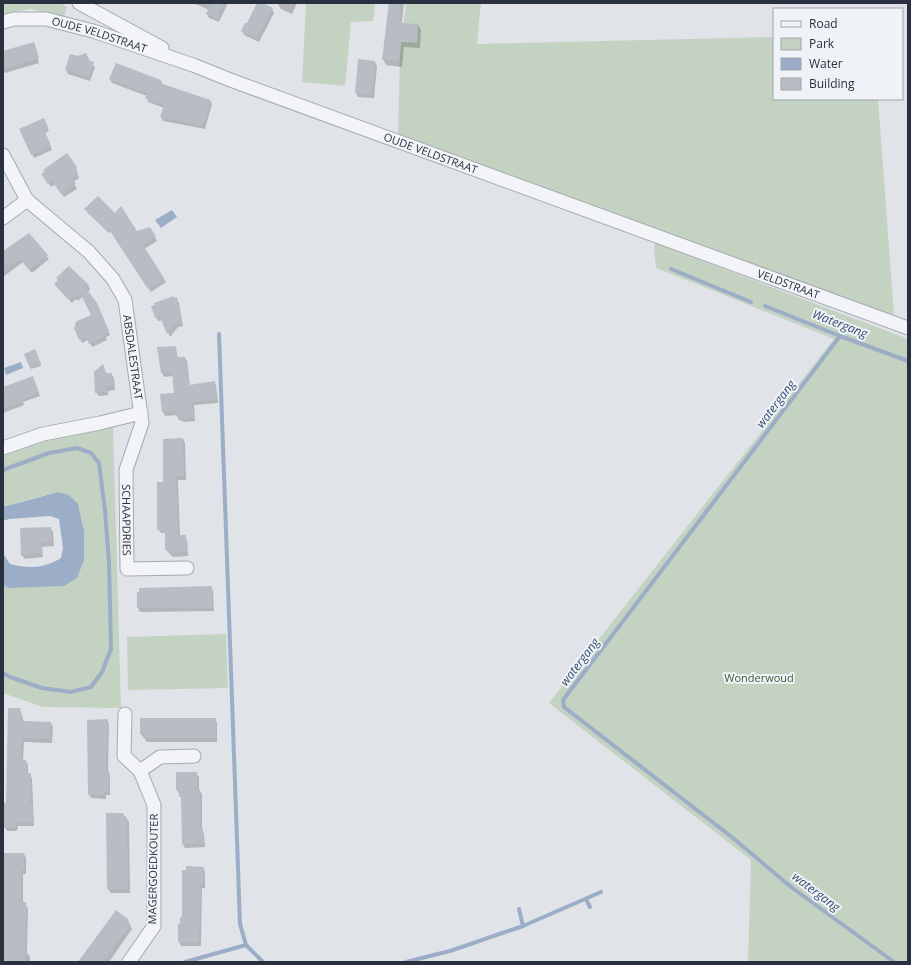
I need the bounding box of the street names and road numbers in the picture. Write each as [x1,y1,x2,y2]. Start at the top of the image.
street label: OUDE VELDSTRAAT [50,13,149,56]
street label: OUDE VELDSTRAAT [382,129,480,177]
street label: VELDSTRAAT [755,265,822,302]
street label: ABSDALESTRAAT [120,314,147,401]
street label: SCHAAPDRIES [119,484,135,556]
street label: MAGERGOEDKOUTER [144,813,161,924]

